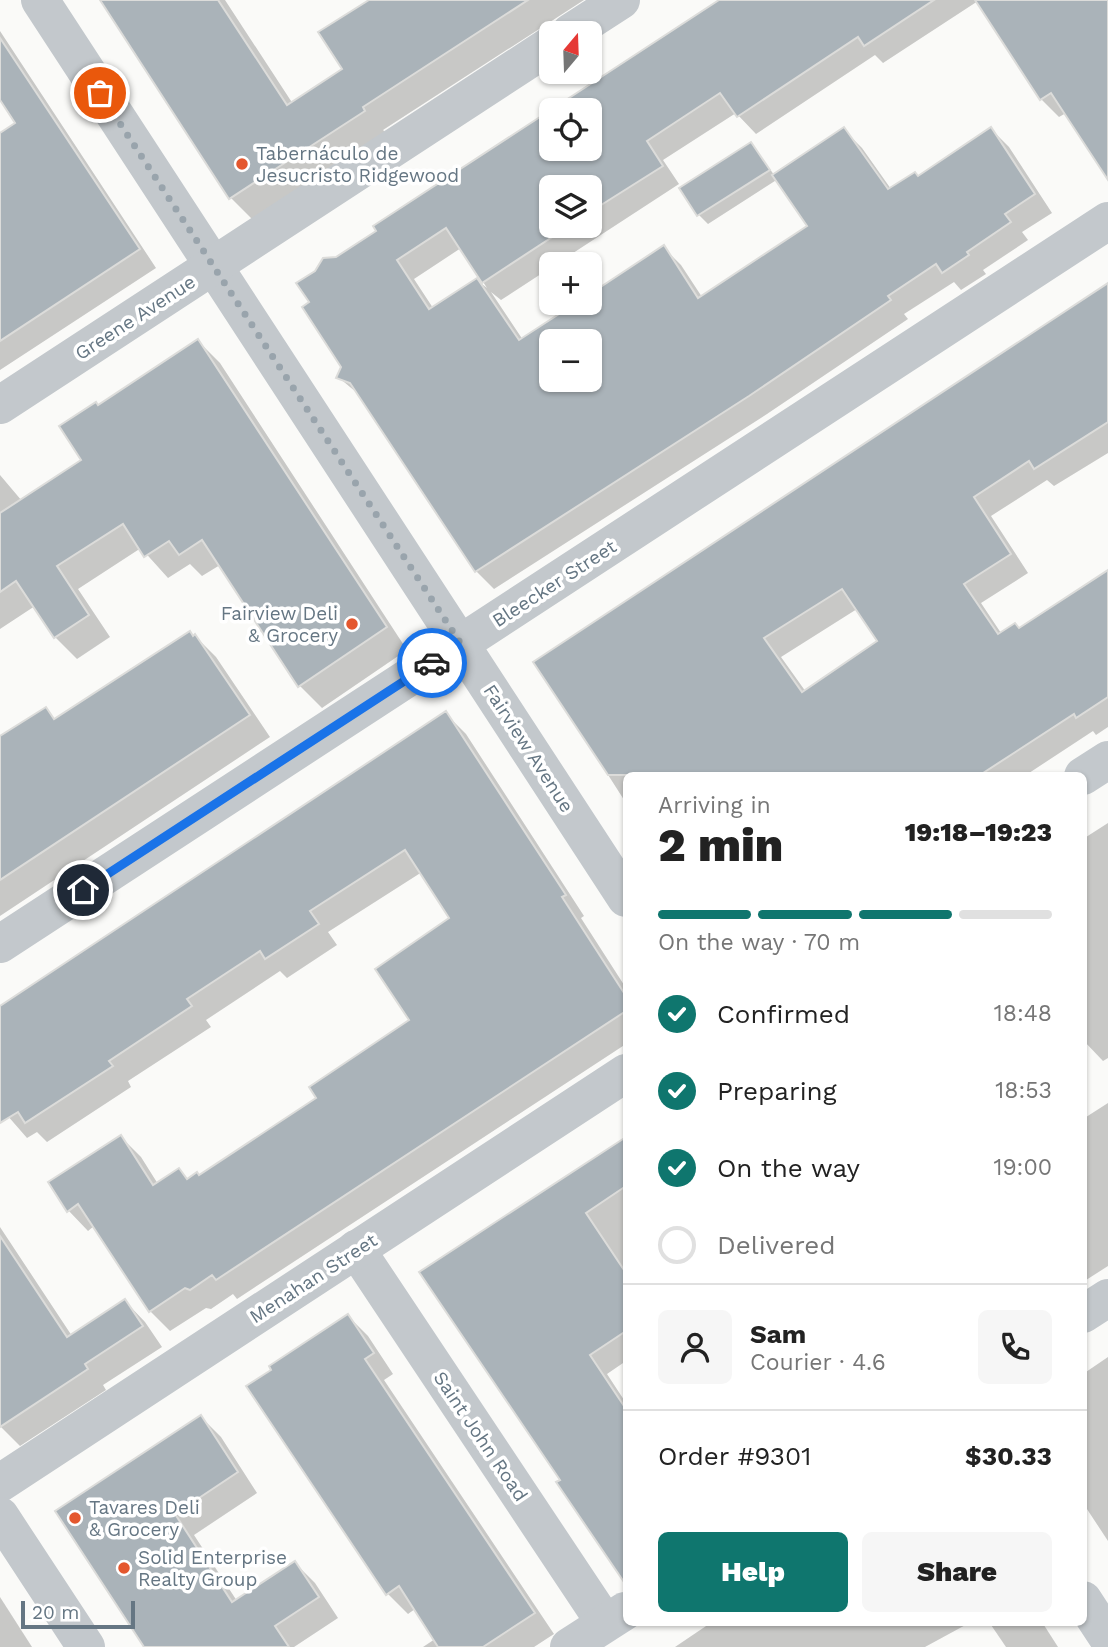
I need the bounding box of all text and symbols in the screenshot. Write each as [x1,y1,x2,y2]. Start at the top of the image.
north arrow [539,21,602,84]
map controls [539,21,602,392]
pin [70,63,130,123]
icon: bag [81,74,119,112]
button: locate [539,98,602,161]
place label: Tabernáculo de Jesucristo Ridgewood [256,142,459,187]
marker: Tabernáculo de Jesucristo Ridgewood [234,156,250,172]
button: layers [539,175,602,238]
button: + [539,252,602,315]
street label: Greene Avenue [71,270,200,365]
button: − [539,329,602,392]
street label: Bleecker Street [488,535,621,632]
place label: Fairview Deli & Grocery [221,602,338,647]
marker: Fairview Deli & Grocery [344,616,360,632]
courier [397,628,467,698]
icon: car [413,644,451,682]
street label: Fairview Avenue [479,680,579,817]
text: Arriving in [658,792,771,819]
text: 19:18–19:23 [905,817,1052,847]
text: 2 min [658,818,783,872]
pin [53,860,113,920]
icon: home [64,871,102,909]
text: On the way · 70 m [658,929,860,956]
icon: check [658,995,696,1033]
text: Confirmed [717,999,850,1029]
text: 18:48 [994,1000,1052,1027]
icon: check [658,1072,696,1110]
text: Preparing [717,1076,837,1106]
text: 18:53 [995,1077,1052,1104]
icon: check [658,1149,696,1187]
text: On the way [717,1153,860,1183]
text: 19:00 [993,1154,1052,1181]
street label: Menahan Street [245,1229,381,1328]
text: Delivered [717,1230,836,1260]
button: person [658,1310,732,1384]
button: phone [978,1310,1052,1384]
text: Sam [750,1319,806,1349]
text: Courier · 4.6 [750,1349,886,1376]
street label: Saint John Road [429,1367,533,1506]
text: Order #9301 [658,1441,811,1471]
text: $30.33 [965,1441,1052,1471]
place label: Tavares Deli & Grocery [89,1496,200,1541]
marker: Tavares Deli & Grocery [67,1510,83,1526]
button: Help [658,1532,848,1612]
button: Share [862,1532,1052,1612]
place label: Solid Enterprise Realty Group [138,1546,287,1591]
marker: Solid Enterprise Realty Group [116,1560,132,1576]
scale bar [21,1598,135,1630]
text: 20 m [32,1601,79,1624]

